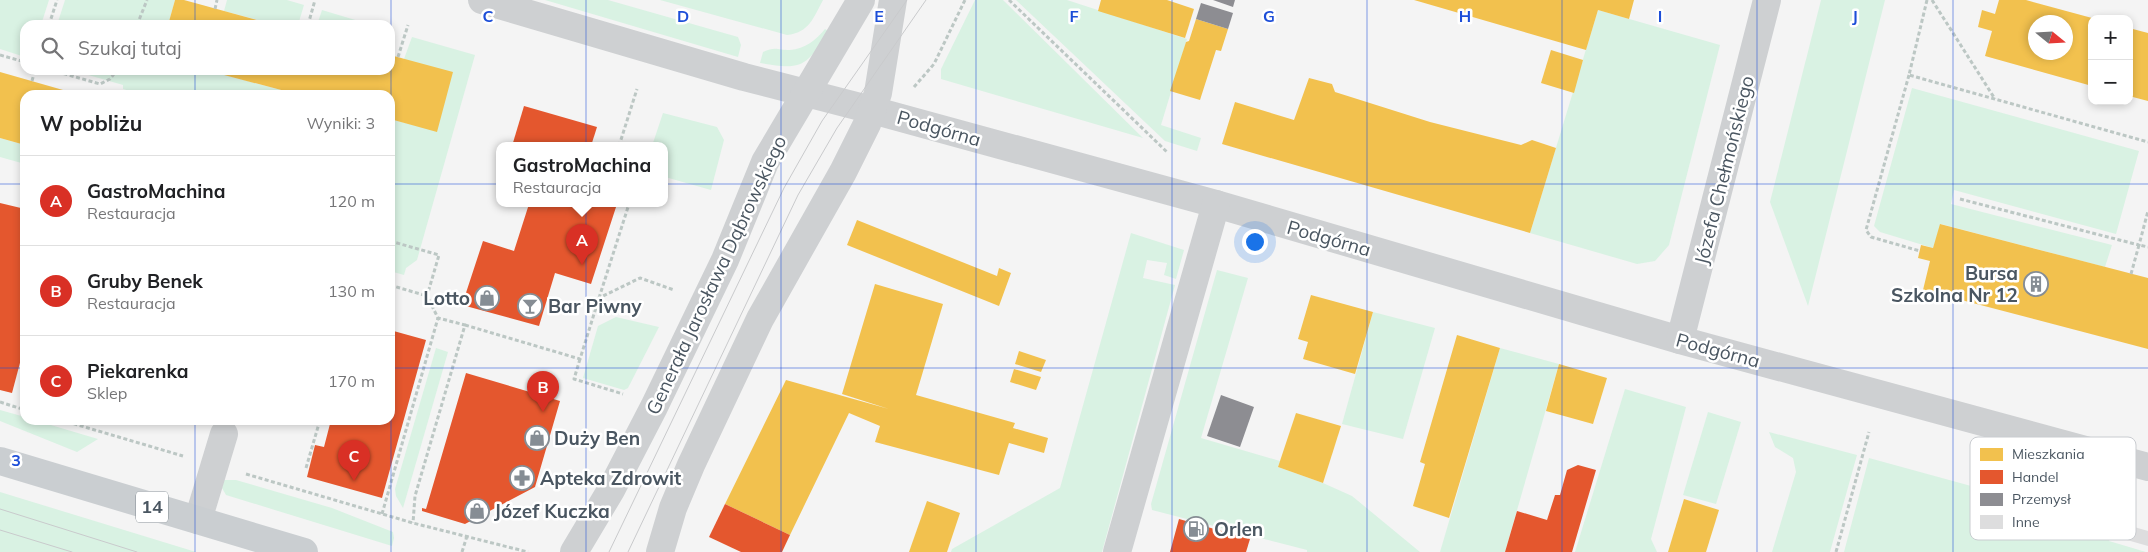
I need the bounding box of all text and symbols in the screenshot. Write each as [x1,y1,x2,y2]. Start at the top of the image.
text: C [483,6,494,26]
text: D [677,6,689,26]
text: E [874,6,884,26]
text: F [1069,6,1079,26]
text: G [1263,6,1275,26]
text: H [1459,6,1471,26]
text: I [1658,6,1662,26]
text: J [1852,6,1858,26]
north arrow [2028,15,2073,60]
map controls [2088,15,2133,105]
button: + [2088,15,2133,60]
search box [20,20,395,75]
icon: search [38,34,66,62]
text: Szukaj tutaj [78,36,181,60]
button: − [2088,60,2133,105]
street label: Józefa Chełmońskiego [1689,73,1759,267]
street label: Podgórna [894,105,984,151]
text: W pobliżu [40,110,142,136]
text: Wyniki: 3 [306,113,375,133]
street label: Generała Jarosława Dąbrowskiego [641,132,791,418]
popup [496,142,668,207]
text: GastroMachina [513,153,651,177]
text: Restauracja [513,177,601,197]
text: GastroMachina [87,179,226,203]
text: A [50,191,62,211]
text: 120 m [328,191,375,211]
text: Restauracja [87,203,176,223]
street label: Podgórna [1284,215,1374,261]
pin: A [566,224,598,265]
your location [1242,229,1268,255]
place label: Bursa Szkolna Nr 12 [1891,261,2018,307]
text: Gruby Benek [87,269,203,293]
building icon: Bursa Szkolna Nr 12 [2023,271,2049,297]
text: B [50,281,62,301]
text: 130 m [328,281,375,301]
shop icon: Lotto [474,285,500,311]
place label: Lotto [423,286,470,310]
text: Restauracja [87,293,176,313]
bar icon: Bar Piwny [517,293,543,319]
place label: Bar Piwny [548,294,642,318]
street label: Podgórna [1673,327,1763,373]
text: Piekarenka [87,359,189,383]
text: C [51,371,61,391]
text: 170 m [328,371,375,391]
pin: B [527,371,559,412]
text: Sklep [87,383,127,403]
shop icon: Duży Ben [524,425,550,451]
place label: Duży Ben [554,426,640,450]
legend [1970,437,2136,540]
pin: C [338,440,370,481]
text: Mieszkania [2012,445,2085,463]
text: 3 [11,450,21,470]
pharmacy icon: Apteka Zdrowit [509,465,535,491]
place label: Apteka Zdrowit [540,466,681,490]
text: Handel [2012,468,2059,486]
text: Przemysł [2012,490,2071,508]
road number: 14 [136,492,168,522]
shop icon: Józef Kuczka [464,498,490,524]
place label: Józef Kuczka [494,499,610,523]
text: Inne [2012,513,2040,531]
fuel station icon: Orlen [1183,516,1209,542]
place label: Orlen [1214,517,1263,541]

